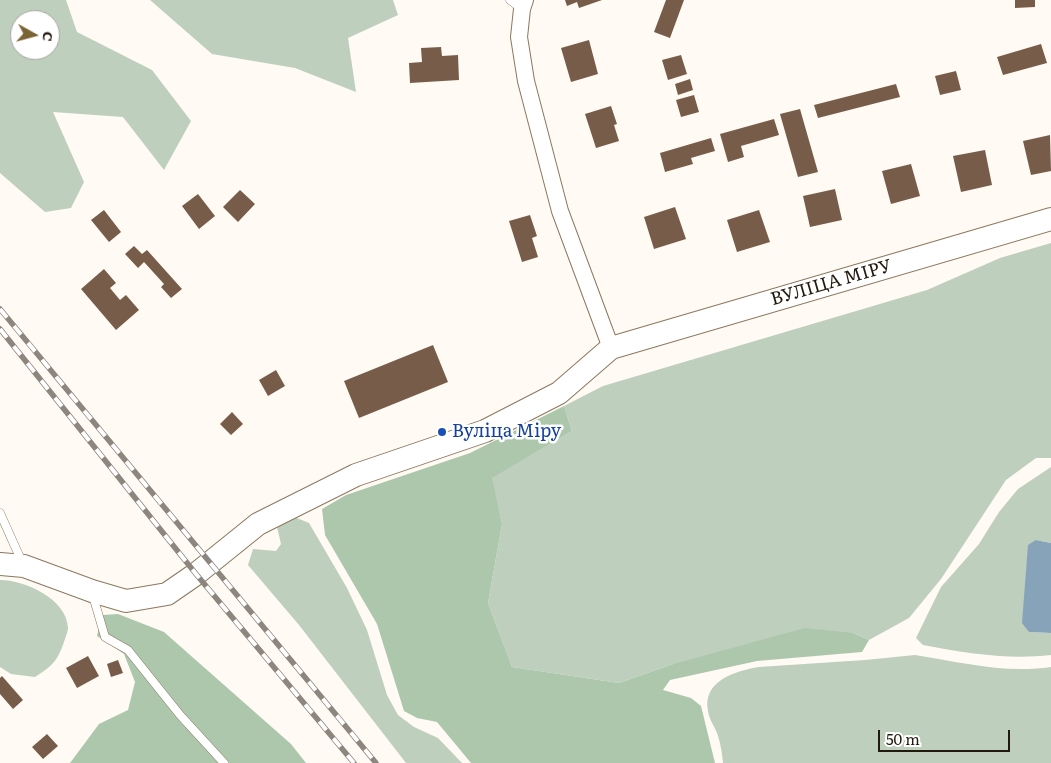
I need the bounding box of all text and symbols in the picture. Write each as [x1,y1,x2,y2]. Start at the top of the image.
north arrow [10,10,60,60]
text: С [38,31,59,43]
street label: ВУЛІЦА МІРУ [768,256,894,310]
place label: Вуліца Міру [452,421,561,443]
marker: Вуліца Міру [436,426,448,438]
scale bar [881,720,1014,752]
text: 50 m [886,727,920,750]

